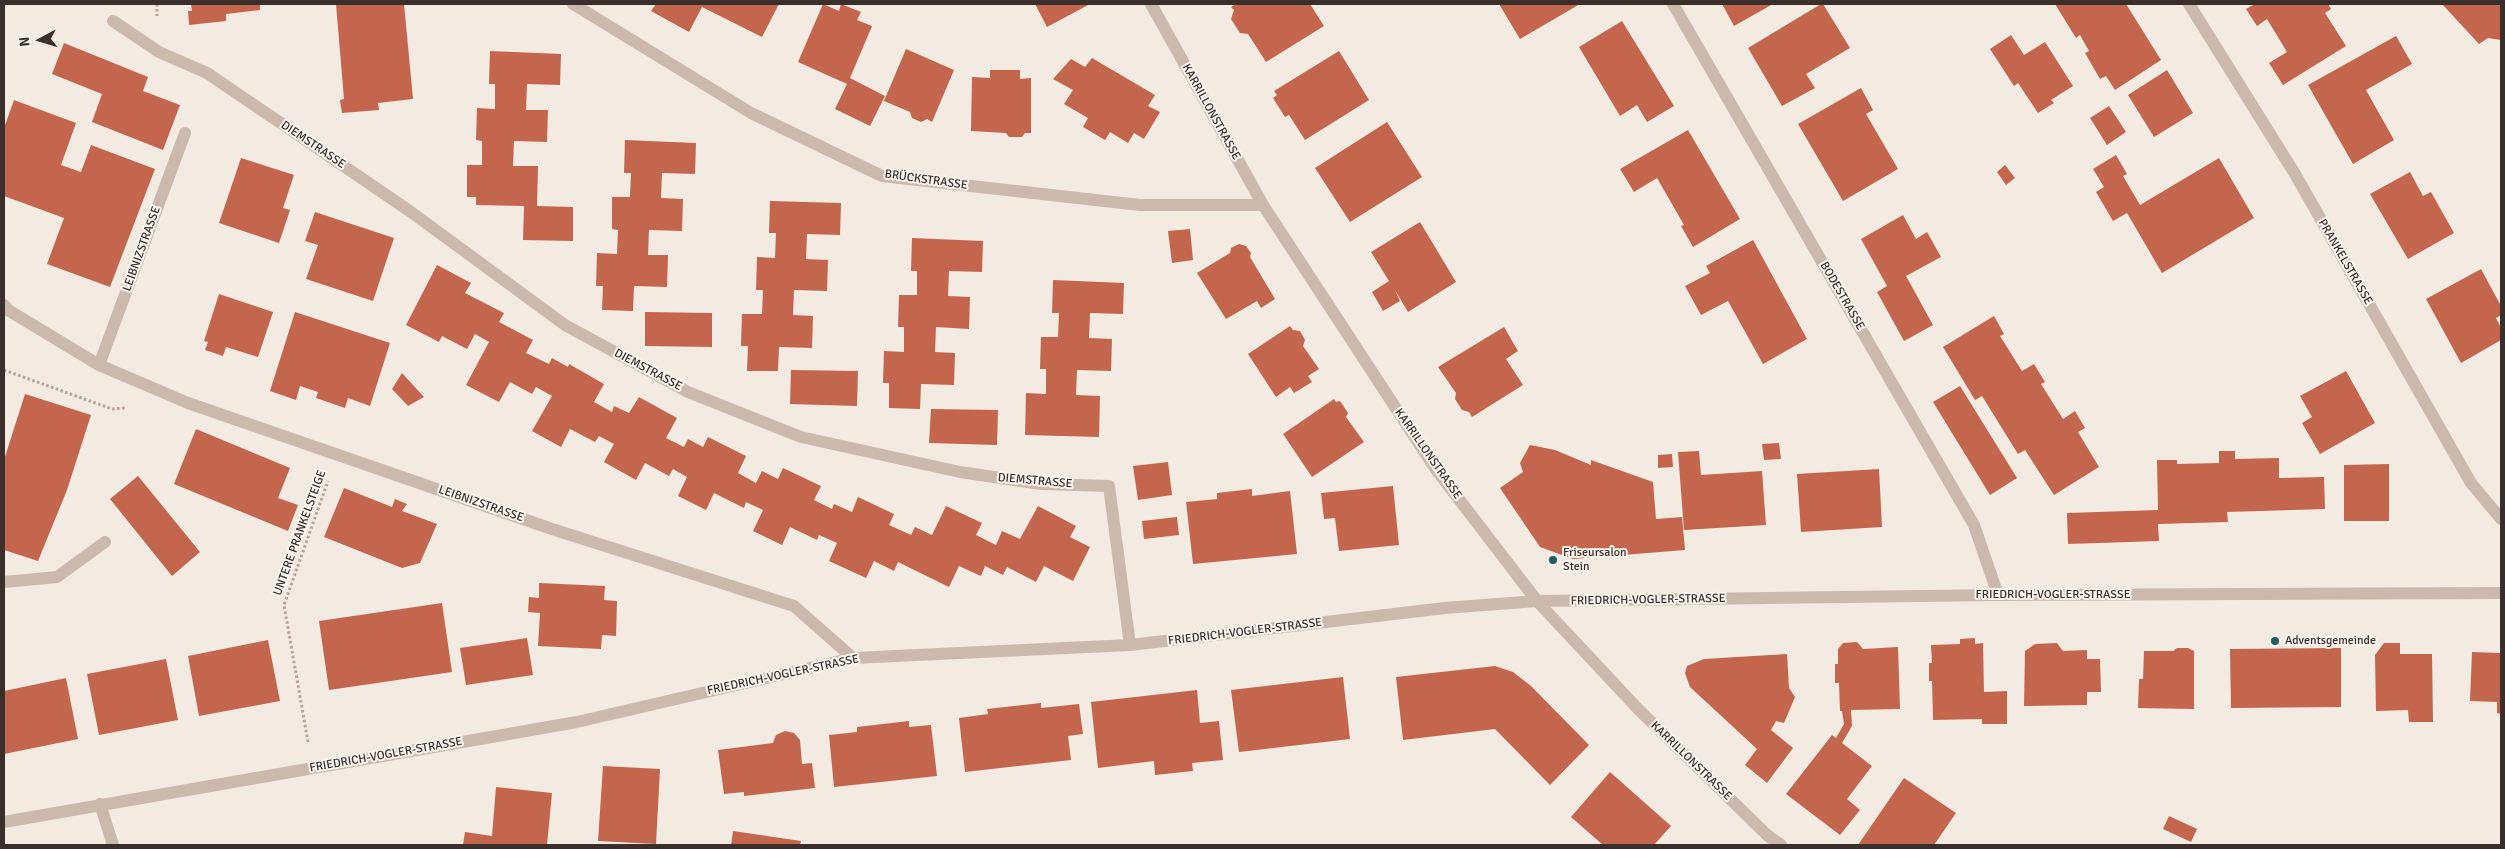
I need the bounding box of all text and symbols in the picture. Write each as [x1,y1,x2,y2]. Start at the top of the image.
north arrow [15,15,65,65]
text: N [16,36,34,47]
street label: KARRILLONSTRASSE [1179,62,1243,162]
street label: DIEMSTRASSE [278,118,348,172]
street label: BRÜCKSTRASSE [884,167,968,193]
street label: LEIBNIZSTRASSE [120,205,164,293]
street label: PRANKELSTRASSE [2315,217,2375,307]
street label: BODESTRASSE [1817,259,1867,333]
street label: DIEMSTRASSE [612,346,684,394]
street label: KARRILLONSTRASSE [1391,406,1465,502]
street label: UNTERE PRANKELSTEIGE [271,468,329,598]
street label: DIEMSTRASSE [997,471,1073,491]
street label: LEIBNIZSTRASSE [437,483,525,525]
place label: Friseursalon Stein [1563,546,1627,574]
marker: Friseursalon Stein [1547,554,1559,566]
street label: FRIEDRICH-VOGLER-STRASSE [1976,588,2130,602]
street label: FRIEDRICH-VOGLER-STRASSE [1570,591,1726,609]
street label: FRIEDRICH-VOGLER-STRASSE [1167,615,1323,649]
place label: Adventsgemeinde [2285,634,2376,648]
marker: Adventsgemeinde [2269,635,2281,647]
street label: FRIEDRICH-VOGLER-STRASSE [706,652,860,698]
street label: KARRILLONSTRASSE [1647,718,1735,804]
street label: FRIEDRICH-VOGLER-STRASSE [308,734,464,776]

